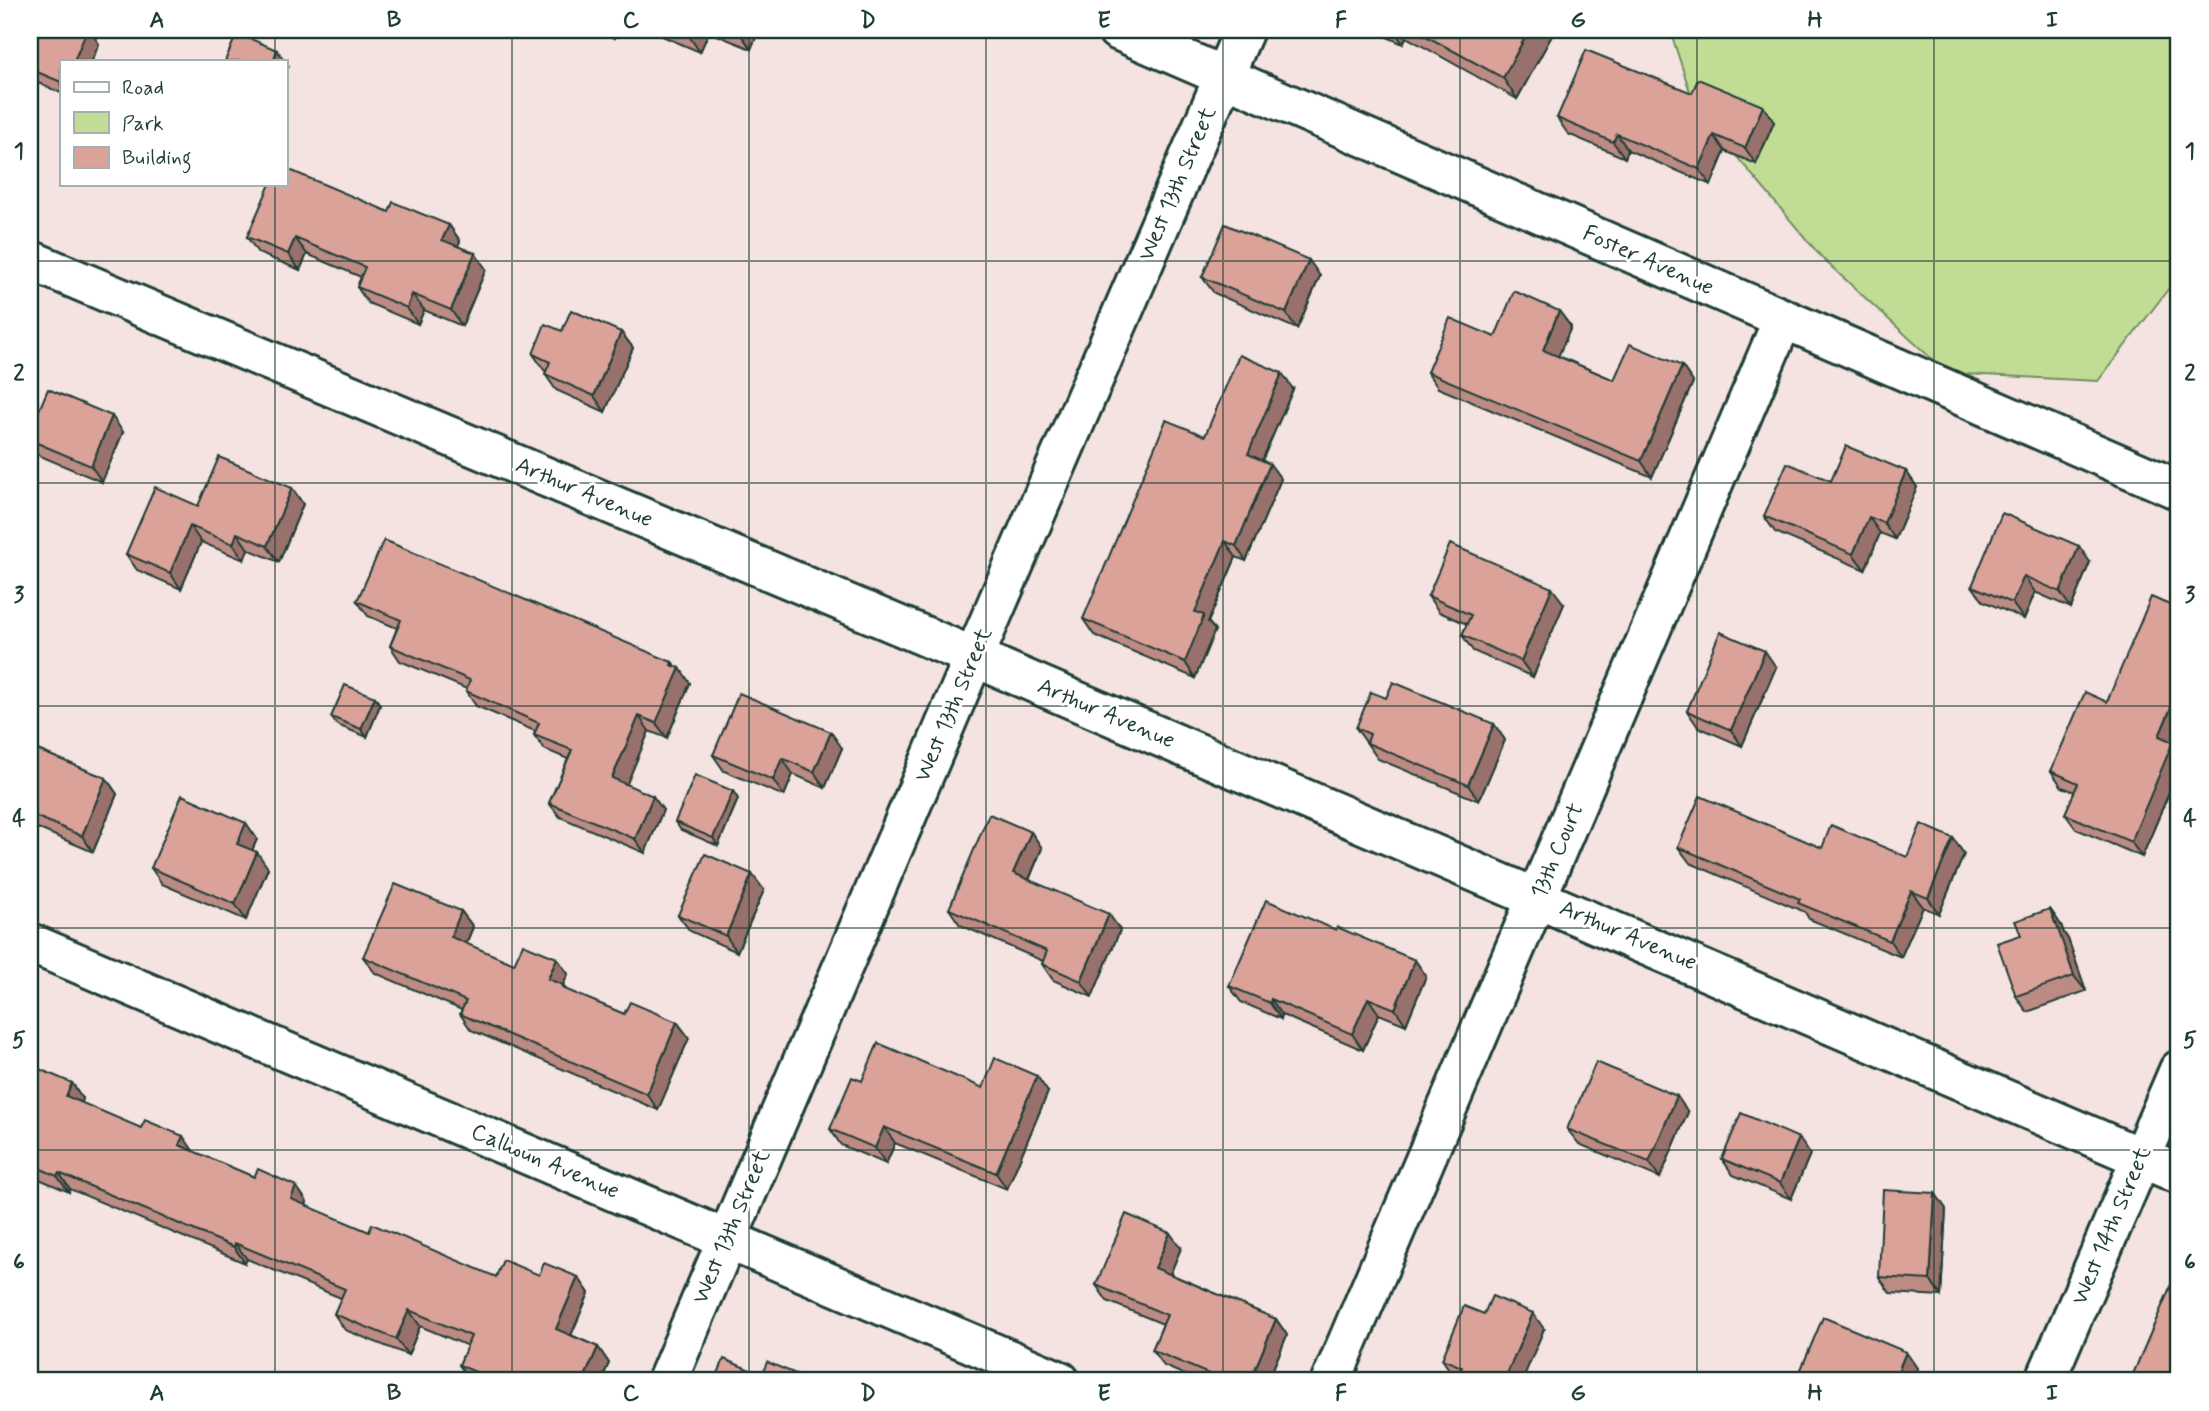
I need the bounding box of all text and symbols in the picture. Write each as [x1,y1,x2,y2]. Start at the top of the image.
text: A [149,6,165,36]
text: B [387,6,402,36]
text: C [623,6,640,36]
text: D [860,6,876,36]
text: E [1097,6,1111,36]
text: F [1335,6,1347,36]
text: G [1570,6,1586,36]
text: H [1807,6,1823,36]
text: I [2046,6,2058,36]
legend [60,60,287,186]
text: Road [122,74,164,102]
street label: West 13th Street [1132,102,1224,266]
text: Park [122,110,164,138]
text: 1 [14,137,24,167]
text: 1 [2185,137,2195,167]
text: Building [122,144,192,174]
street label: Foster Avenue [1578,219,1718,303]
text: 2 [13,359,25,389]
text: 2 [2184,359,2196,389]
street label: Arthur Avenue [511,451,657,535]
text: 3 [14,581,25,611]
text: 3 [2185,581,2196,611]
street label: West 13th Street [908,623,1000,787]
street label: Arthur Avenue [1033,672,1179,756]
street label: 13th Court [1524,799,1592,903]
text: 4 [12,804,26,834]
text: 4 [2183,804,2197,834]
street label: Arthur Avenue [1555,894,1701,978]
text: 5 [12,1026,26,1056]
text: 5 [2183,1026,2197,1056]
street label: Calhoun Avenue [466,1117,624,1207]
street label: West 14th Street [2065,1142,2159,1310]
street label: West 13th Street [686,1145,778,1309]
text: 6 [13,1248,25,1278]
text: 6 [2184,1248,2196,1278]
text: A [149,1379,165,1409]
text: B [387,1379,402,1409]
text: C [623,1379,640,1409]
text: D [860,1379,876,1409]
text: E [1097,1379,1111,1409]
text: F [1335,1379,1347,1409]
text: G [1570,1379,1586,1409]
text: H [1807,1379,1823,1409]
text: I [2046,1379,2058,1409]

